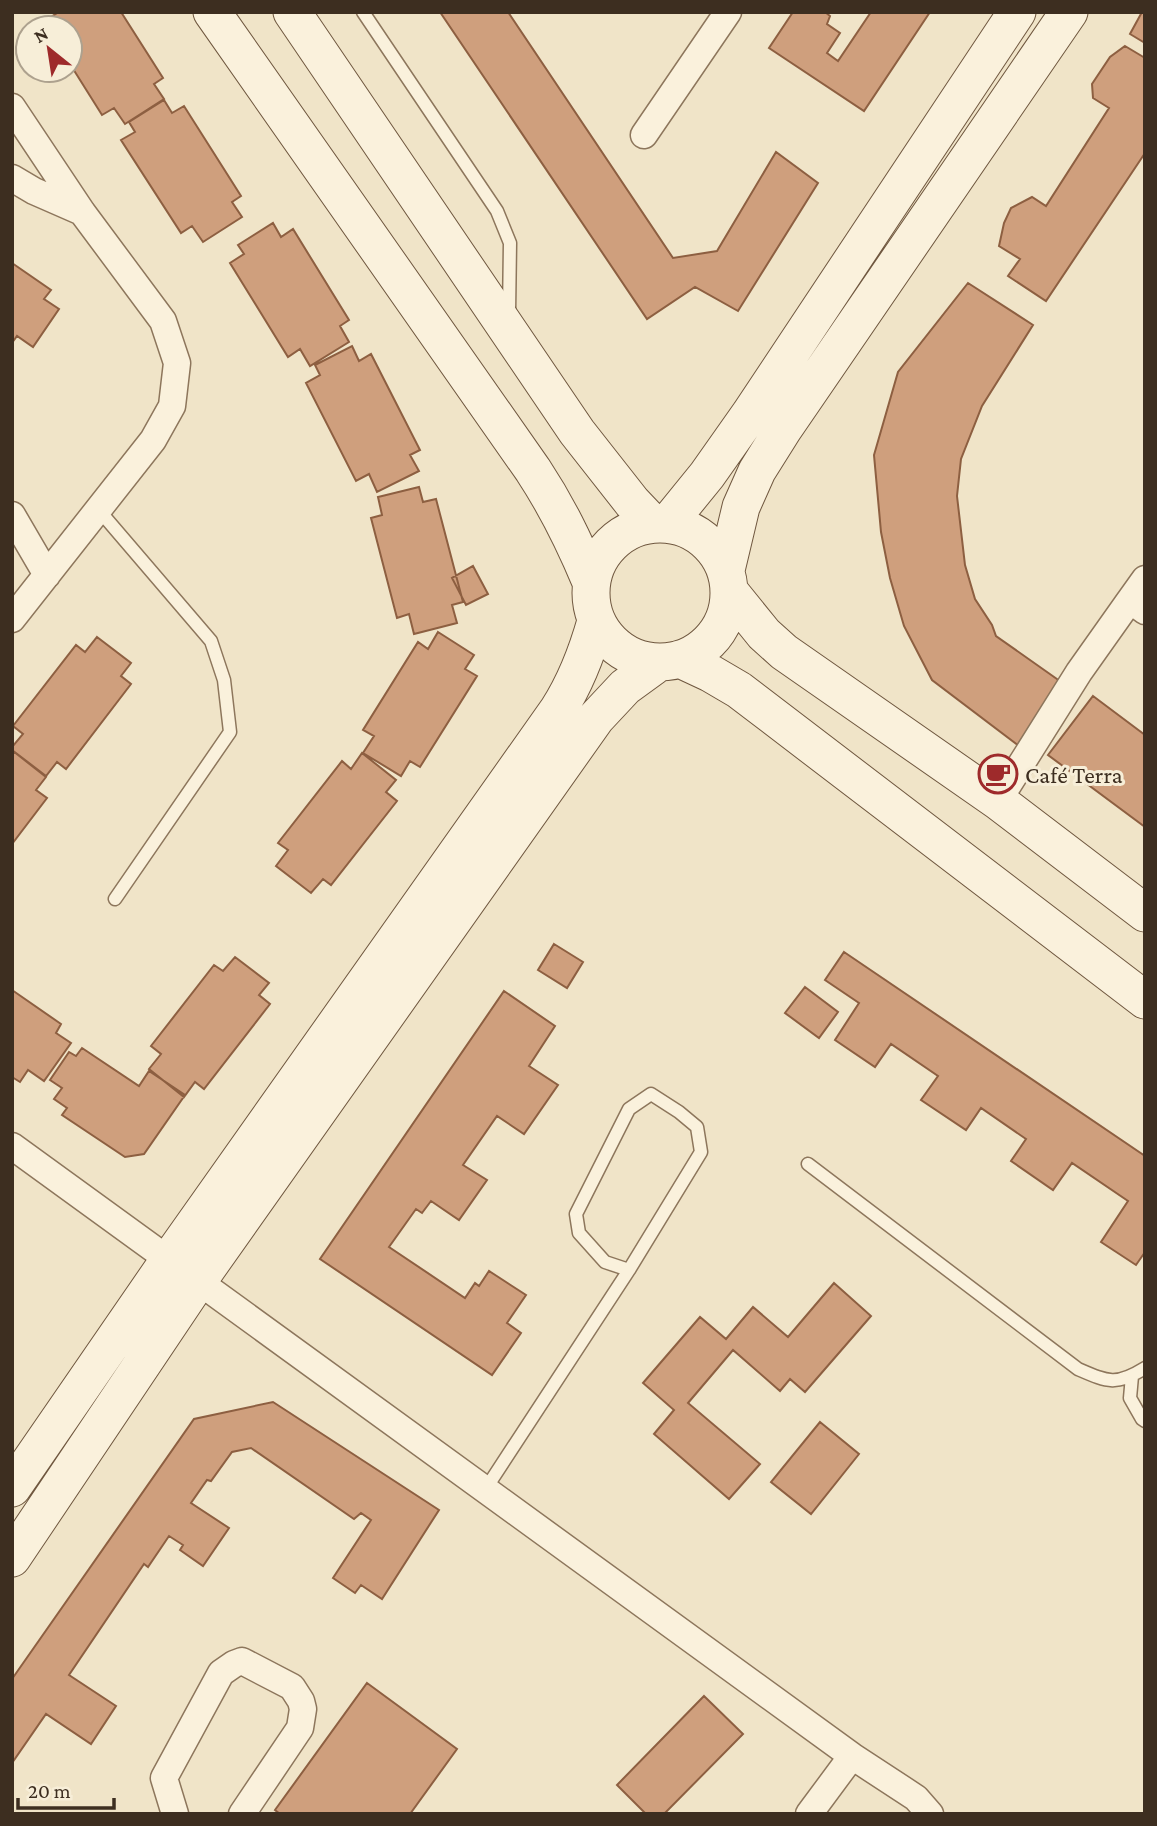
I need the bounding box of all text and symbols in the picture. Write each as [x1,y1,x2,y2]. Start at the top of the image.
north arrow [14,14,84,84]
text: N [30,22,52,47]
cafe icon: Café Terra [977,753,1019,795]
place label: Café Terra [1025,761,1123,788]
scale bar [18,1766,114,1810]
text: 20 m [28,1779,71,1803]

